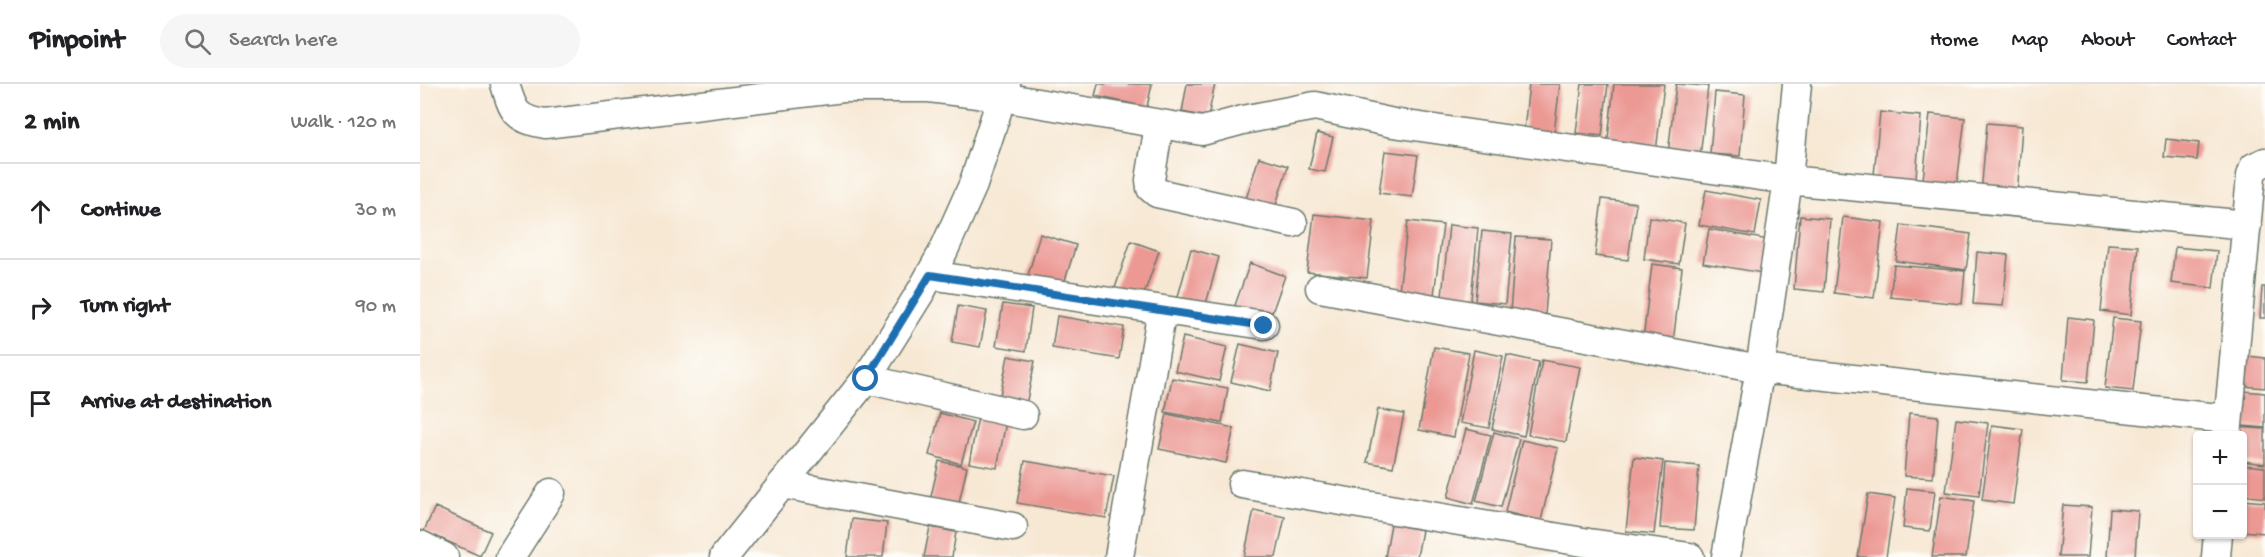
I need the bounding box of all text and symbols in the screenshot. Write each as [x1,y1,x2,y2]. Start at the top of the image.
search box [160,14,580,68]
text: Pinpoint [30,25,124,58]
icon: search [181,25,214,58]
text: Search here [229,28,337,54]
text: Home [1930,29,1978,54]
text: Map [2011,29,2048,54]
text: About [2081,29,2134,54]
text: Contact [2167,29,2235,54]
text: 2 min [24,108,79,139]
text: Walk · 120 m [291,112,396,135]
icon: ahead [24,195,57,228]
text: Continue [81,198,161,224]
text: 30 m [355,200,396,223]
icon: right [24,291,57,324]
text: Turn right [81,294,169,320]
text: 90 m [356,296,396,319]
route end [1250,312,1276,338]
route start [852,365,878,391]
icon: arrive [24,387,57,420]
text: Arrive at destination [81,390,271,416]
map controls [2193,431,2247,539]
button: + [2193,431,2247,485]
button: − [2193,485,2247,539]

